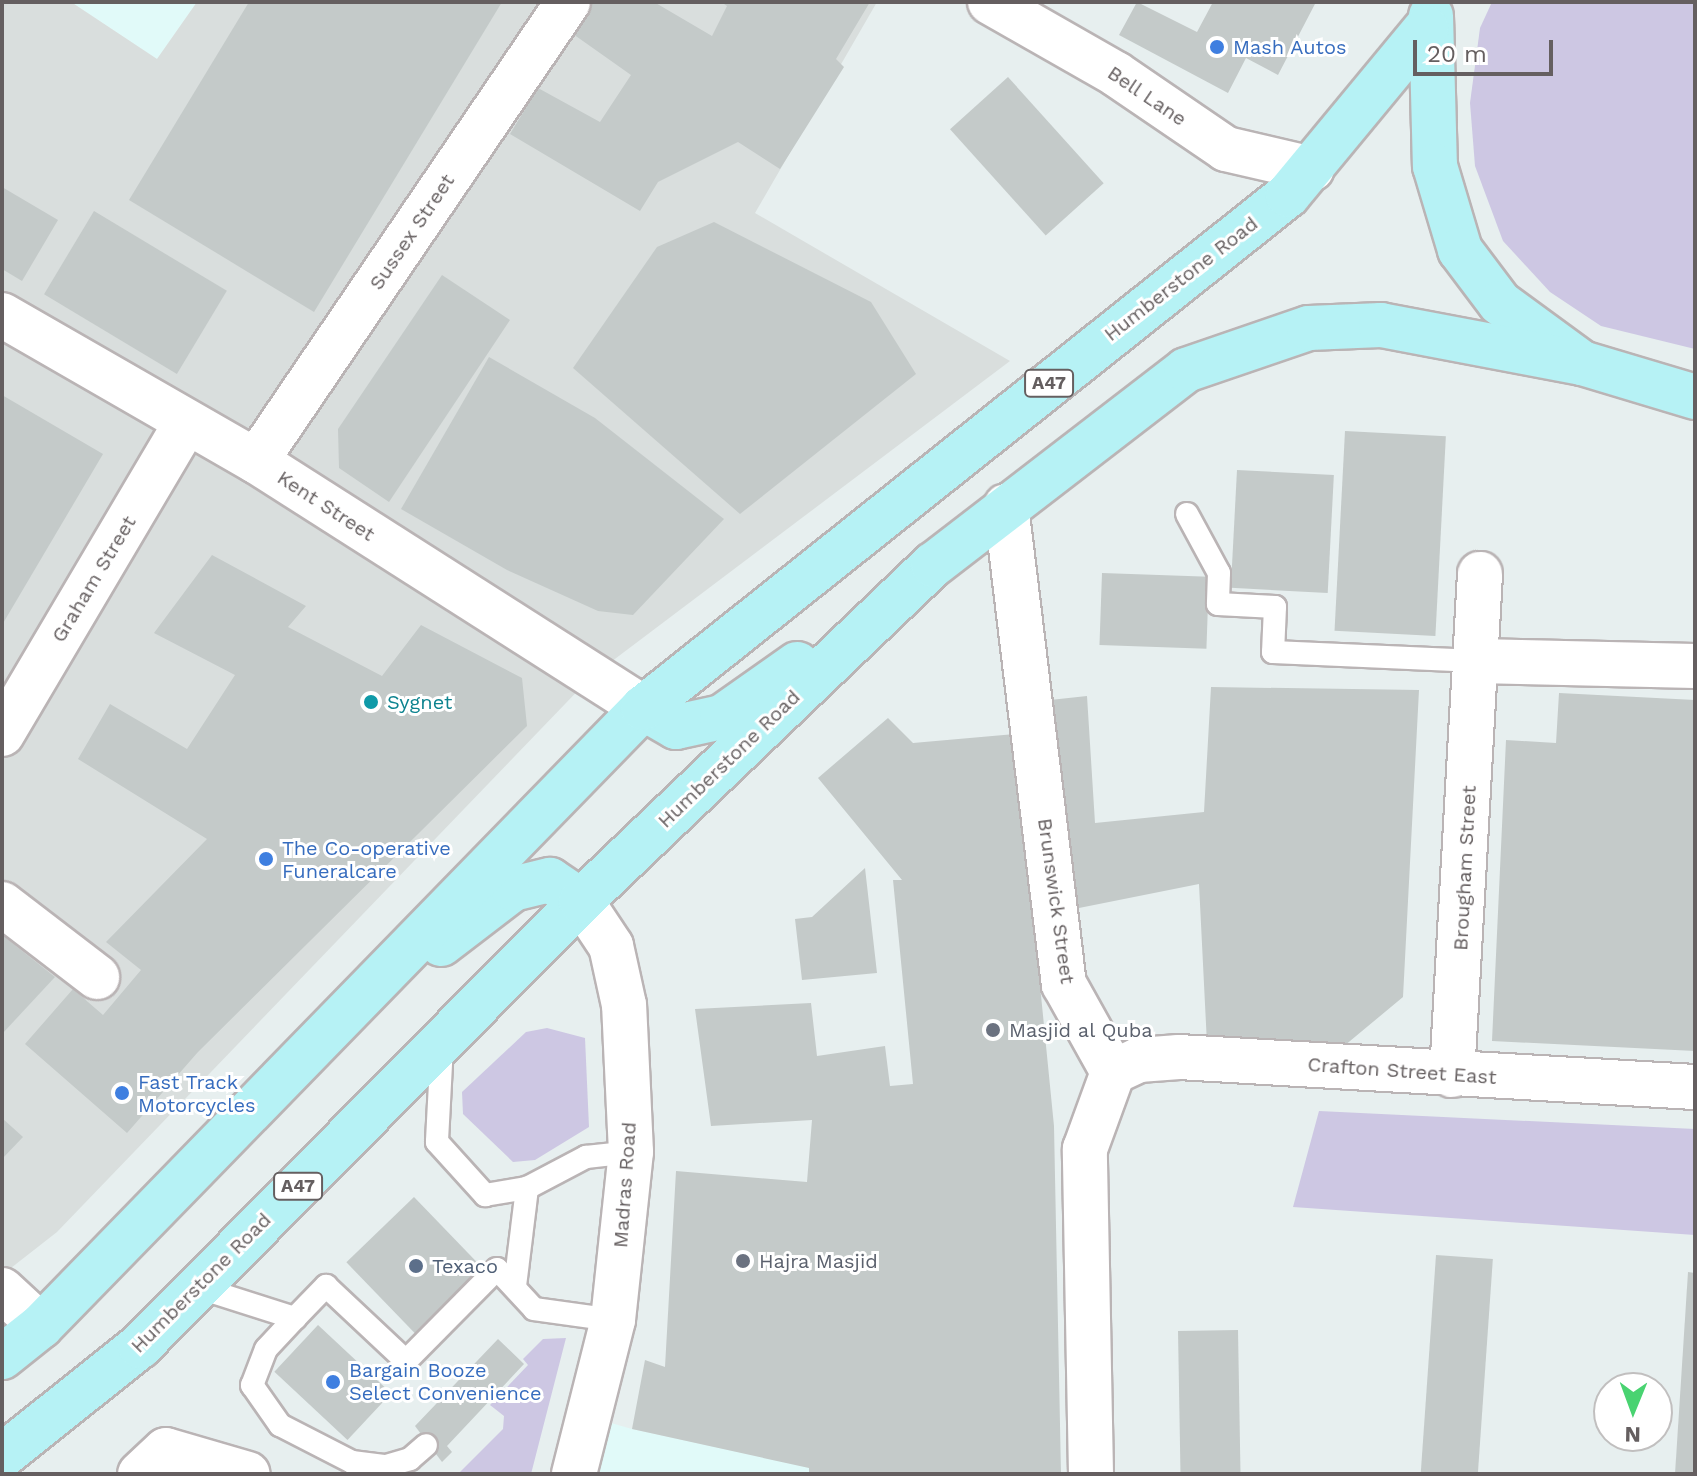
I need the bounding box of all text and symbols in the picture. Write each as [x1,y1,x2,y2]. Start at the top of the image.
scale bar [1417,24,1557,74]
place label: Mash Autos [1233,35,1347,59]
marker: Mash Autos [1208,38,1226,56]
text: 20 m [1427,40,1487,68]
street label: Bell Lane [1103,61,1191,131]
street label: Sussex Street [364,169,460,295]
street label: Humberstone Road [1099,212,1263,346]
road number: A47 [1023,369,1075,397]
street label: Kent Street [273,466,379,546]
street label: Graham Street [47,511,141,647]
street label: Humberstone Road [653,685,805,833]
place label: Sygnet [387,690,452,714]
marker: Sygnet [362,693,380,711]
street label: Brougham Street [1449,785,1481,951]
street label: Brunswick Street [1032,816,1080,986]
place label: The Co-operative Funeralcare [282,836,451,883]
marker: The Co-operative Funeralcare [257,850,275,868]
place label: Masjid al Quba [1009,1018,1153,1042]
marker: Masjid al Quba [984,1021,1002,1039]
street label: Crafton Street East [1307,1052,1497,1090]
place label: Fast Track Motorcycles [138,1070,255,1117]
marker: Fast Track Motorcycles [113,1084,131,1102]
street label: Madras Road [609,1121,641,1249]
road number: A47 [272,1172,324,1200]
street label: Humberstone Road [126,1208,276,1358]
place label: Hajra Masjid [759,1249,878,1273]
marker: Hajra Masjid [734,1252,752,1270]
place label: Texaco [432,1254,498,1278]
marker: Texaco [407,1257,425,1275]
place label: Bargain Booze Select Convenience [349,1358,542,1405]
north arrow [1593,1372,1673,1452]
marker: Bargain Booze Select Convenience [324,1373,342,1391]
text: N [1624,1422,1641,1447]

